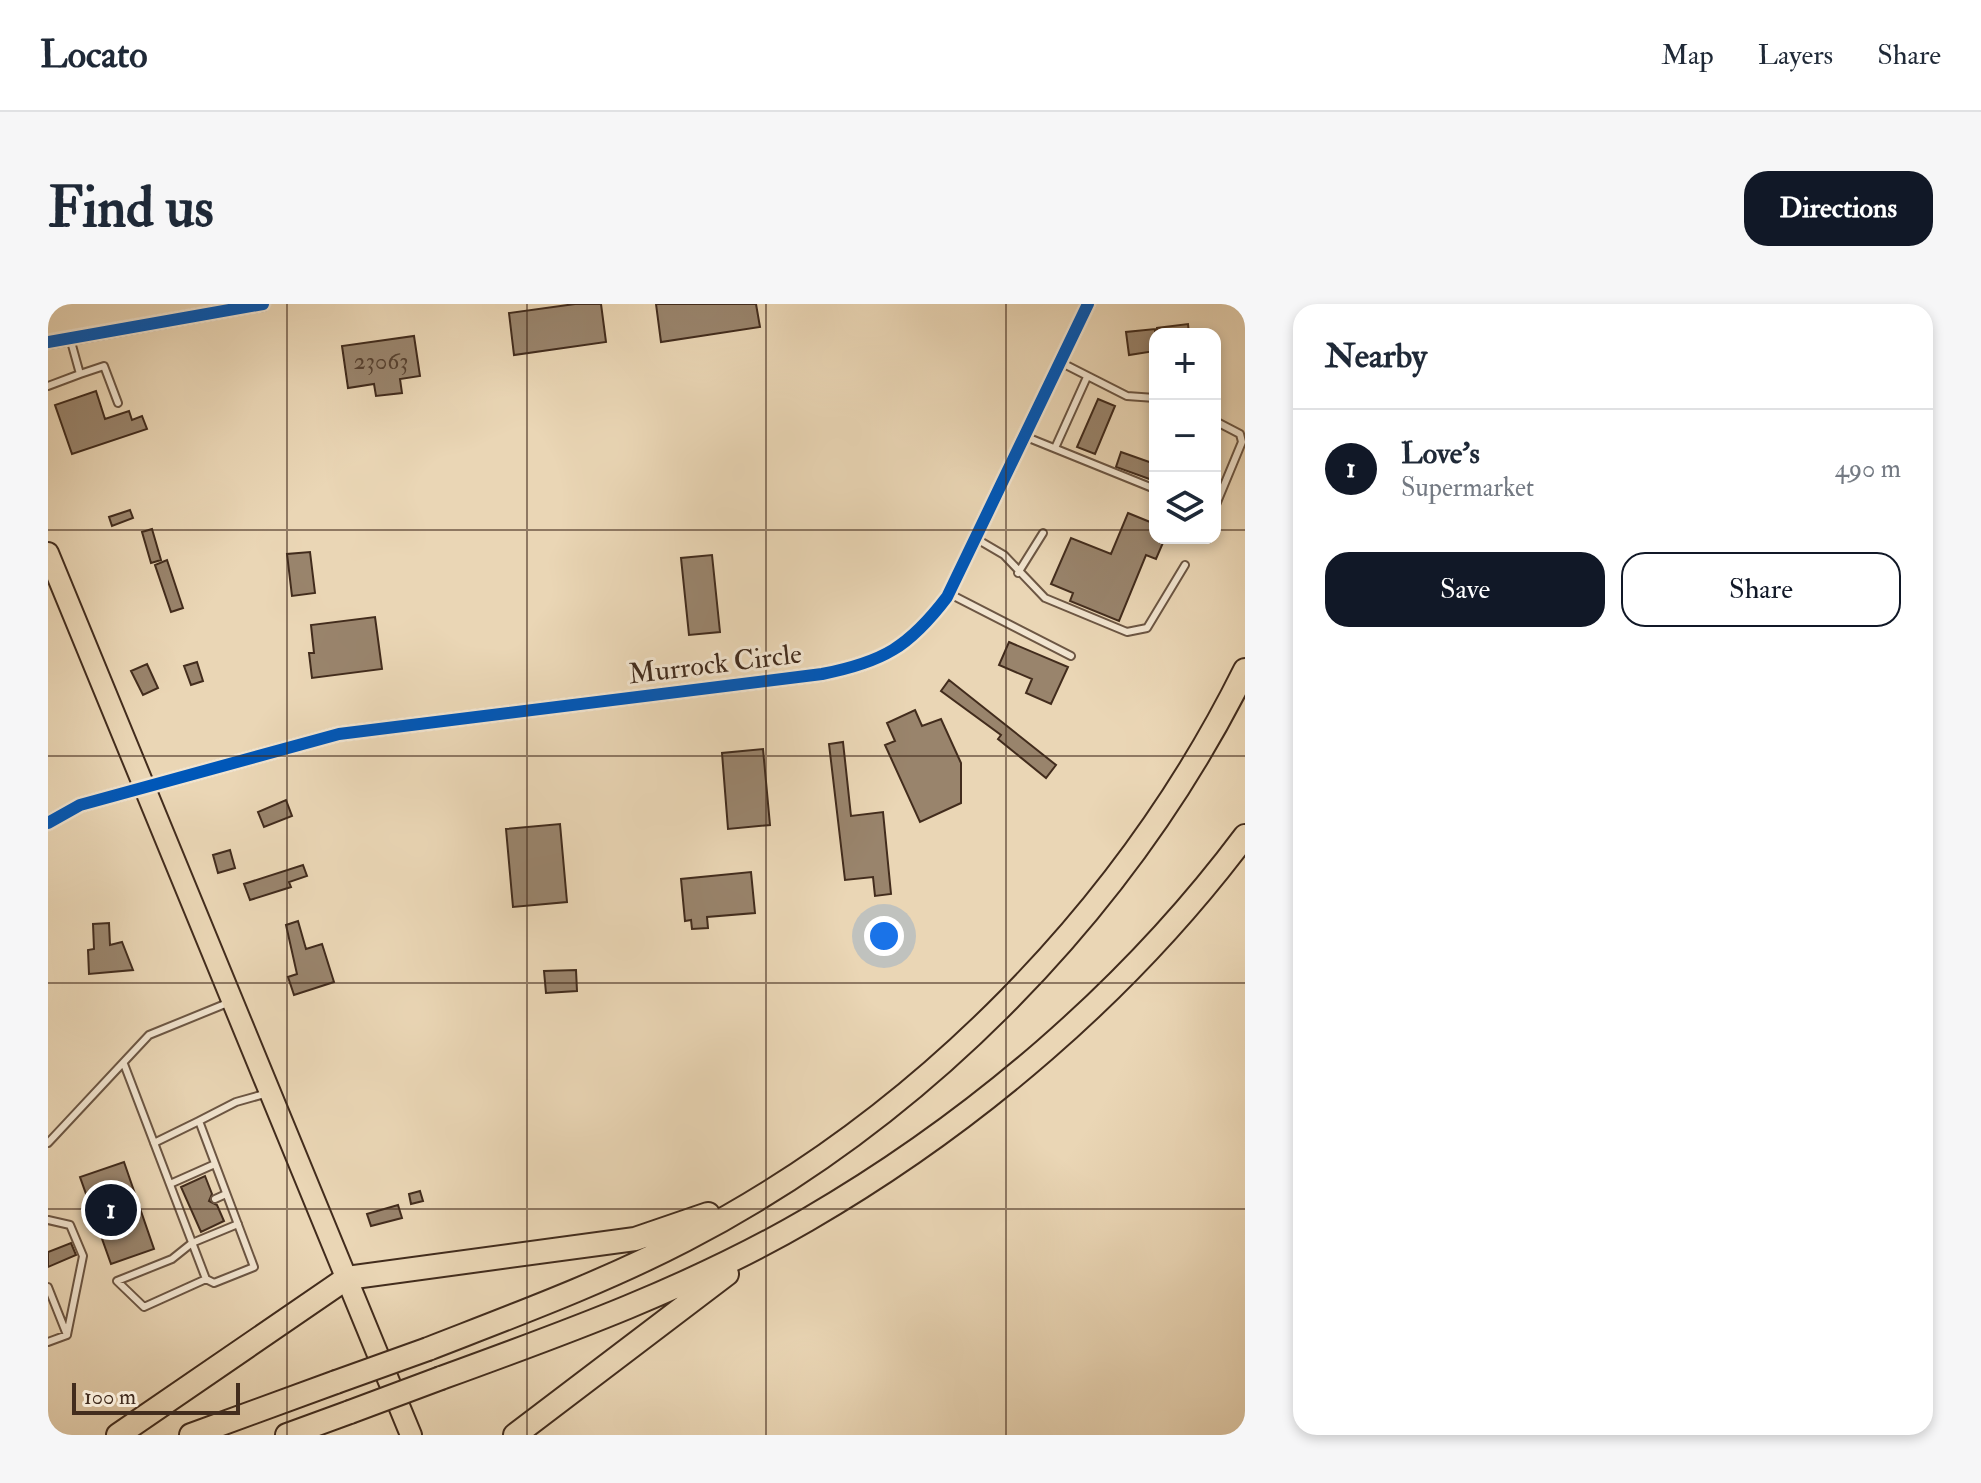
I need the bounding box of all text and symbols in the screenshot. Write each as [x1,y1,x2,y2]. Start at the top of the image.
text: Locato [40,31,147,79]
text: Map [1661,38,1714,73]
text: Layers [1758,38,1833,73]
text: Share [1877,38,1941,73]
button: Directions [1744,171,1933,246]
text: Find us [48,173,214,244]
map controls [1149,328,1221,544]
button: + [1149,328,1221,400]
text: Nearby [1325,335,1427,378]
house number: 23063 [354,346,408,377]
button: − [1149,400,1221,472]
text: Love's [1401,435,1480,472]
text: 1 [1346,453,1356,485]
text: 490 m [1835,453,1901,485]
button: layers [1149,472,1221,544]
text: Supermarket [1401,472,1534,504]
button: Save [1325,552,1605,627]
button: Share [1621,552,1901,627]
street label: Murrock Circle [627,636,804,692]
your location [864,916,904,956]
pin: 1 [85,1180,137,1240]
scale bar [72,1379,240,1415]
text: 100 m [84,1383,136,1411]

